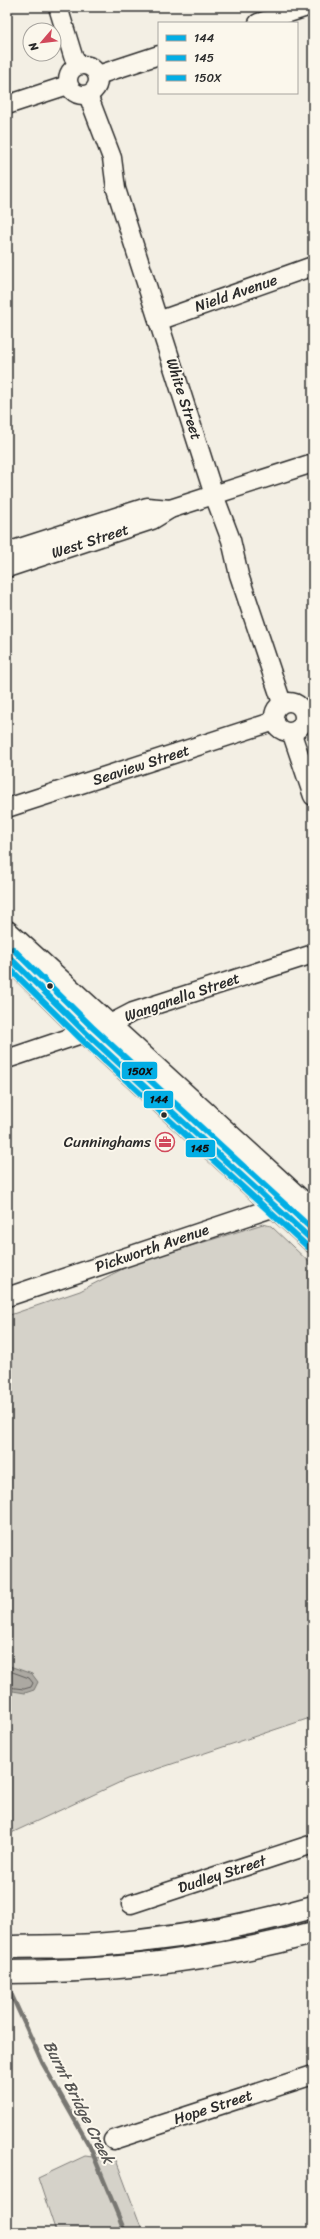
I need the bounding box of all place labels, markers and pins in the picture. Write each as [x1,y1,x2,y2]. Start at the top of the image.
unlabelled marker [45,981,55,991]
unlabelled marker [159,1110,169,1120]
place label: Cunninghams [64,1129,151,1155]
office icon: Cunninghams [154,1131,176,1153]

